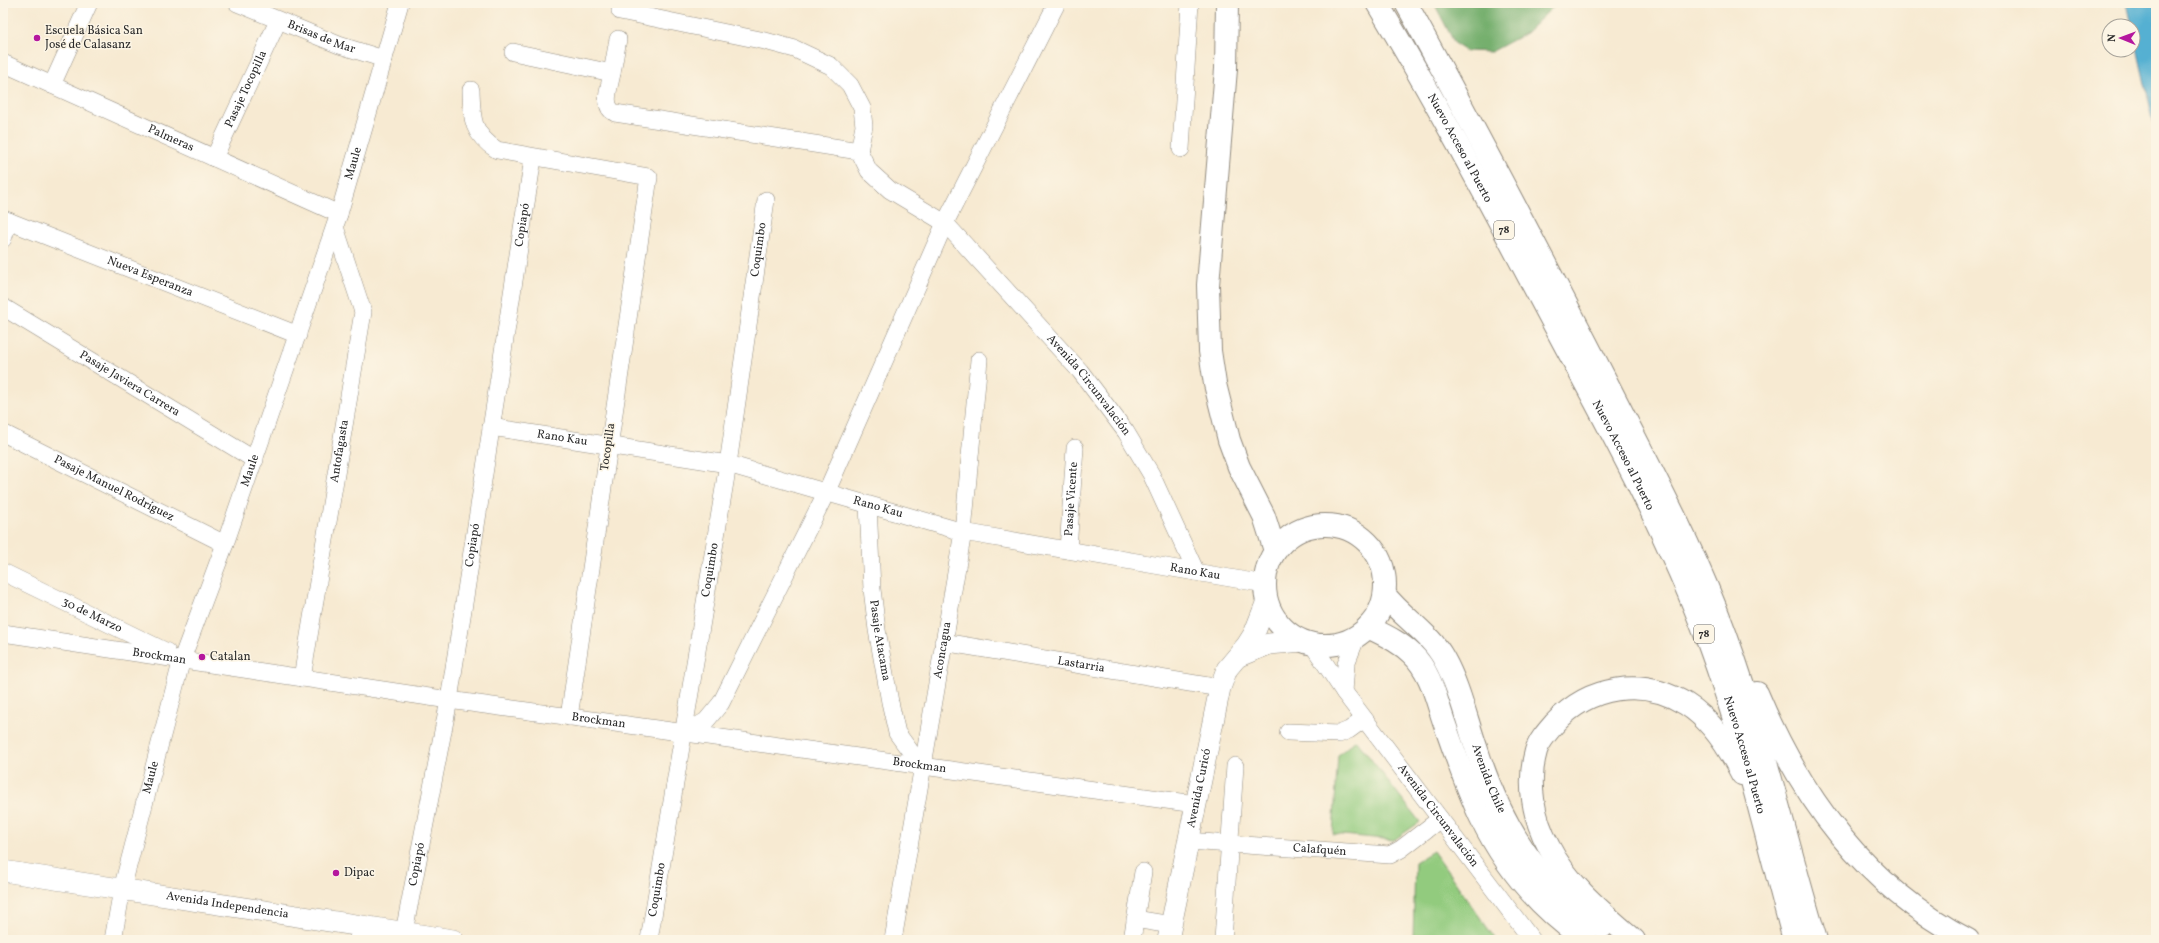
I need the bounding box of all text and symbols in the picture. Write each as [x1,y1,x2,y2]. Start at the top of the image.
street label: Brisas de Mar [285,17,357,58]
north arrow [2101,18,2141,58]
place label: Escuela Básica San José de Calasanz [45,23,143,53]
marker: Escuela Básica San José de Calasanz [32,33,42,43]
text: N [2105,34,2120,42]
street label: Pasaje Tocopilla [221,48,271,130]
street label: Nuevo Acceso al Puerto [1423,91,1496,205]
street label: Palmeras [145,121,196,156]
street label: Maule [341,145,366,182]
street label: Copiapó [511,202,534,248]
street label: Coquimbo [747,221,771,278]
road number: 78 [1494,221,1514,239]
street label: Nueva Esperanza [105,253,195,301]
street label: Avenida Circunvalación [1043,331,1134,439]
street label: Pasaje Javiera Carrera [76,347,183,420]
street label: Nuevo Acceso al Puerto [1588,398,1658,513]
street label: Antofagasta [327,418,353,484]
street label: Tocopilla [597,422,619,472]
street label: Rano Kau [536,426,589,450]
street label: Pasaje Manuel Rodríguez [51,452,177,525]
street label: Maule [237,452,263,489]
street label: Pasaje Vicente [1061,461,1082,537]
street label: Rano Kau [851,493,905,522]
street label: Copiapó [462,522,484,568]
street label: Coquimbo [698,542,723,598]
street label: Rano Kau [1169,560,1222,584]
street label: 30 de Marzo [59,594,125,637]
street label: Pasaje Atacama [865,599,894,682]
street label: Aconcagua [930,621,955,680]
road number: 78 [1694,625,1714,643]
street label: Brockman [131,645,187,668]
place label: Catalan [210,649,251,665]
marker: Catalan [197,652,207,662]
street label: Lastarria [1056,653,1106,677]
street label: Nuevo Acceso al Puerto [1719,694,1769,816]
street label: Brockman [571,709,627,733]
street label: Avenida Chile [1467,742,1509,816]
street label: Avenida Curicó [1183,747,1215,829]
street label: Brockman [891,754,947,777]
street label: Maule [139,759,163,796]
street label: Avenida Circunvalación [1394,761,1482,871]
street label: Calafquén [1292,840,1347,860]
street label: Copiapó [405,841,429,887]
street label: Coquimbo [645,861,670,918]
place label: Dipac [344,865,375,881]
marker: Dipac [331,868,341,878]
street label: Avenida Independencia [165,888,290,923]

